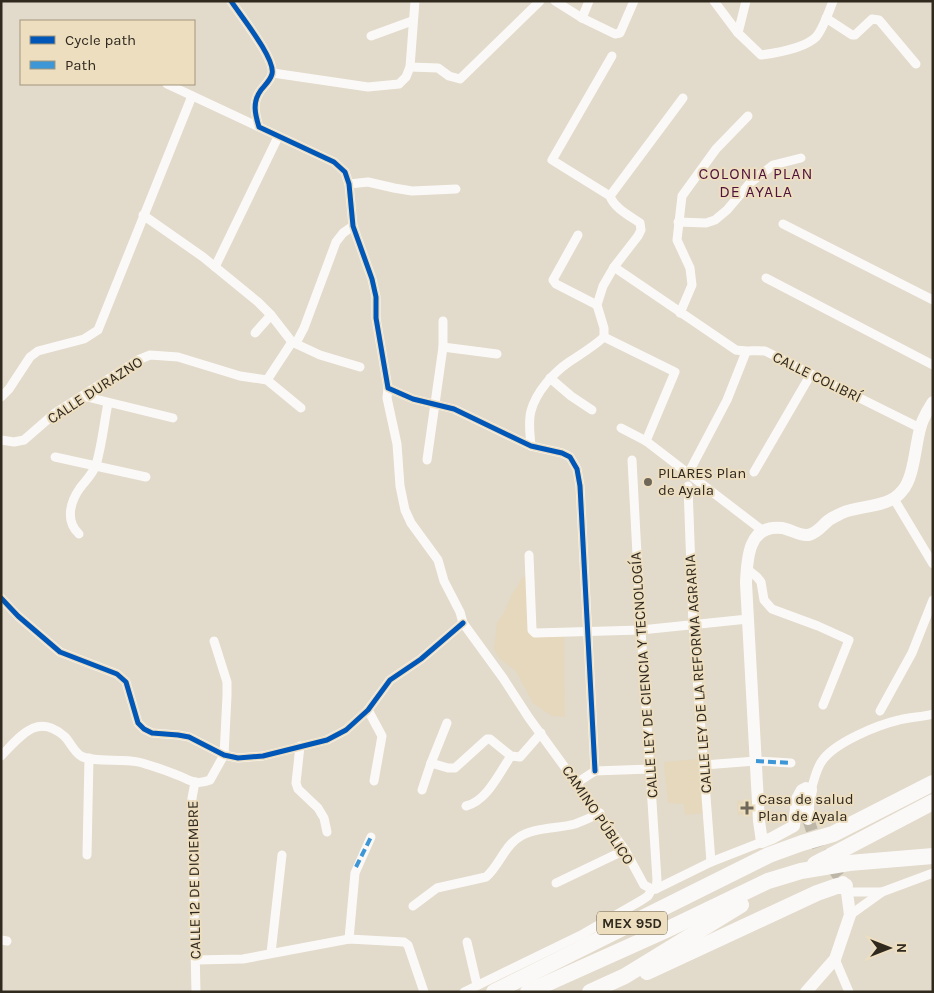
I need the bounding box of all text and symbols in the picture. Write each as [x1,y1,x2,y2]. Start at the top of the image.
legend [20,20,195,85]
text: Cycle path [65,31,136,49]
text: Path [65,56,96,74]
district label: COLONIA PLAN DE AYALA [699,164,813,201]
street label: CALLE COLIBRÍ [770,348,865,407]
street label: CALLE DURAZNO [44,352,146,428]
place label: PILARES Plan de Ayala [658,464,746,499]
marker: PILARES Plan de Ayala [642,476,654,488]
street label: CALLE LEY DE CIENCIA Y TECNOLOGÍA [626,551,662,799]
street label: CALLE LEY DE LA REFORMA AGRARIA [681,554,715,794]
street label: CAMINO PÚBLICO [558,762,638,868]
place label: Casa de salud Plan de Ayala [758,790,854,825]
street label: CALLE 12 DE DICIEMBRE [184,801,204,959]
marker: Casa de salud Plan de Ayala [740,801,754,815]
road number: MEX 95D [597,911,667,934]
north arrow [864,923,914,973]
text: N [893,943,910,953]

